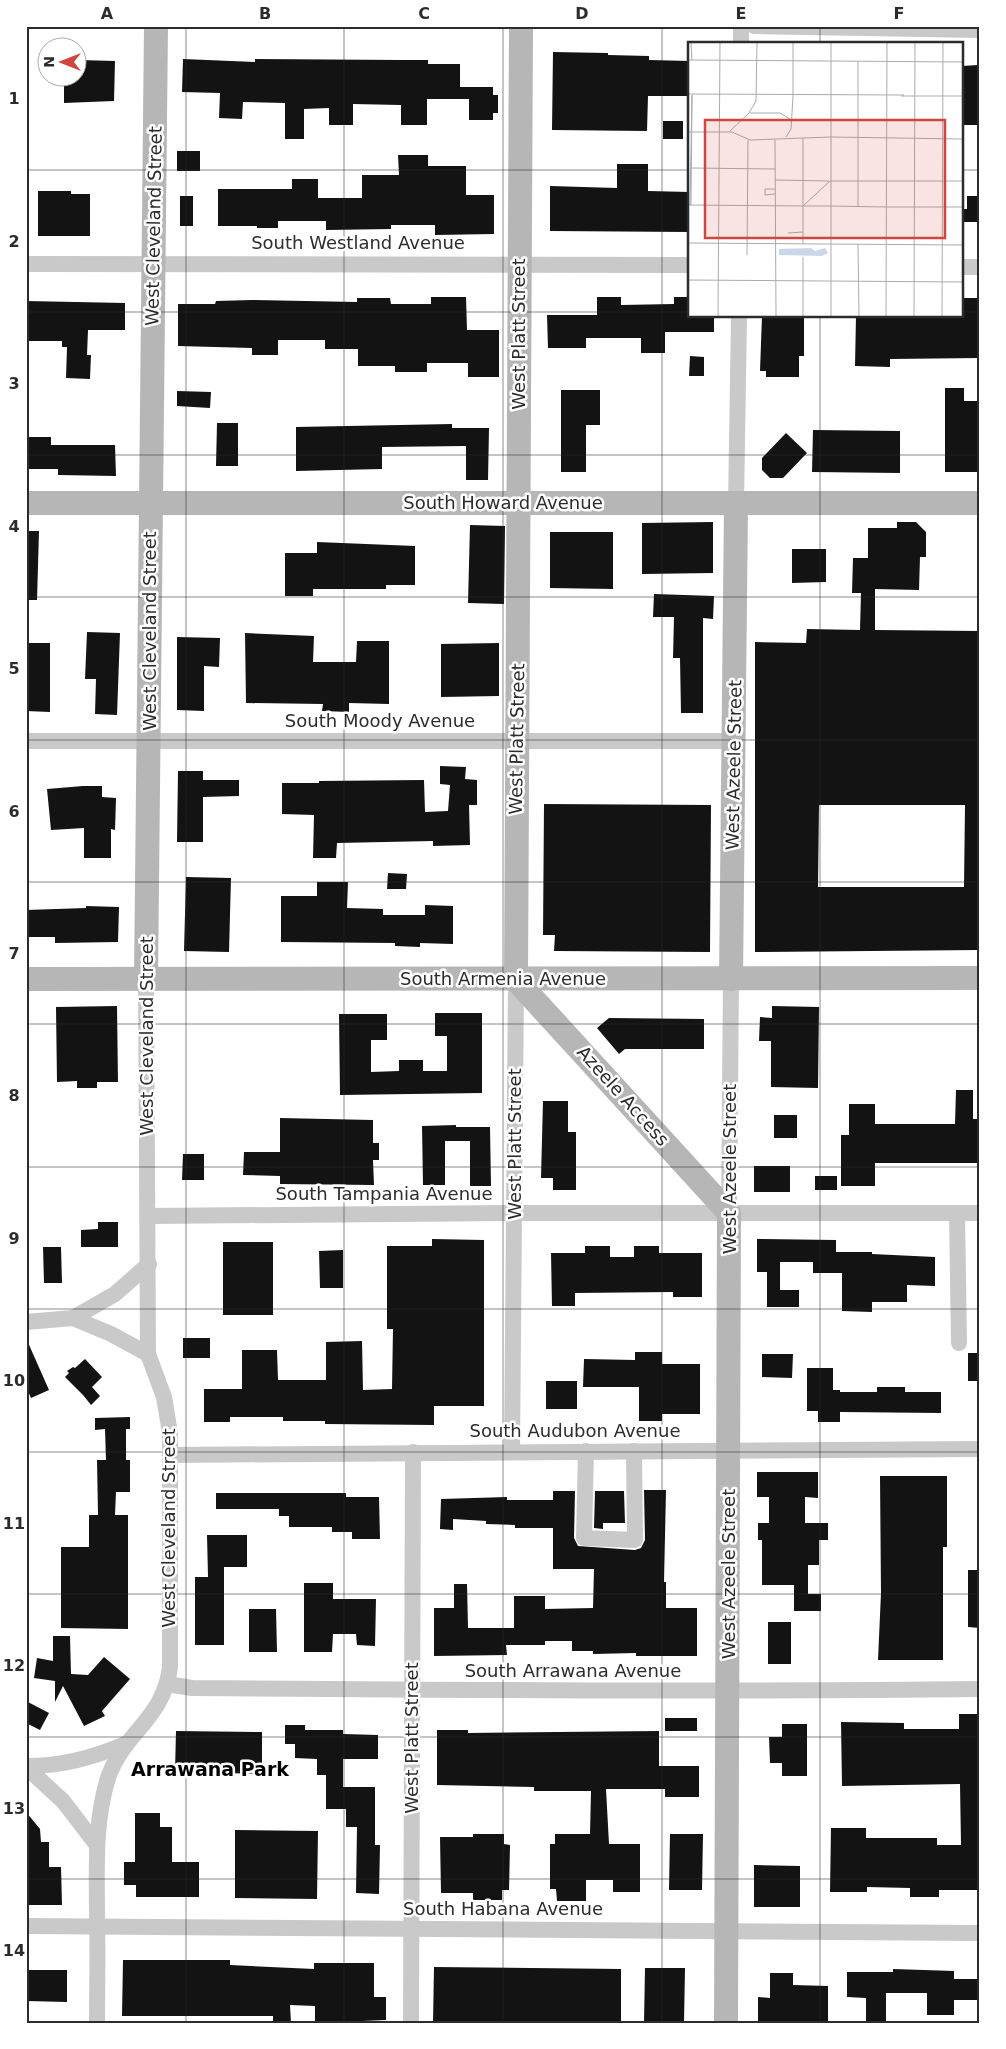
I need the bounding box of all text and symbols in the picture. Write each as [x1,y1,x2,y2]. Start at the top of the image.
text: A [101,4,114,23]
text: B [259,4,271,23]
text: C [418,4,430,23]
text: D [575,4,589,23]
text: E [736,4,746,23]
text: F [894,4,904,23]
north arrow [38,38,88,88]
inset map [688,42,964,318]
text: N [41,56,57,68]
text: 1 [8,89,20,108]
street label: West Cleveland Street [141,126,166,326]
text: 2 [8,232,20,251]
street label: South Westland Avenue [251,232,465,253]
street label: West Platt Street [508,258,529,410]
text: 3 [8,374,20,393]
street label: South Howard Avenue [403,492,603,513]
text: 4 [8,517,20,536]
street label: West Cleveland Street [139,531,160,731]
text: 5 [8,659,20,678]
street label: West Platt Street [505,663,528,815]
street label: West Azeele Street [722,680,745,850]
street label: South Moody Avenue [285,710,475,731]
text: 6 [8,802,20,821]
street label: West Cleveland Street [136,936,157,1136]
text: 7 [8,944,20,963]
street label: South Armenia Avenue [400,968,606,989]
street label: Azeele Access [573,1041,674,1150]
street label: West Platt Street [504,1068,525,1220]
street label: West Azeele Street [719,1084,740,1254]
text: 8 [8,1086,20,1105]
street label: South Tampania Avenue [275,1183,493,1204]
text: 9 [8,1229,20,1248]
text: 10 [3,1371,25,1390]
street label: South Audubon Avenue [469,1420,681,1441]
street label: West Cleveland Street [158,1428,179,1628]
street label: West Azeele Street [718,1489,739,1659]
text: 11 [3,1514,25,1533]
text: 12 [3,1656,25,1675]
street label: South Arrawana Avenue [465,1660,681,1681]
street label: West Platt Street [401,1662,422,1814]
district label: Arrawana Park [131,1758,289,1780]
text: 13 [3,1799,25,1818]
street label: South Habana Avenue [403,1898,603,1919]
text: 14 [3,1941,25,1960]

